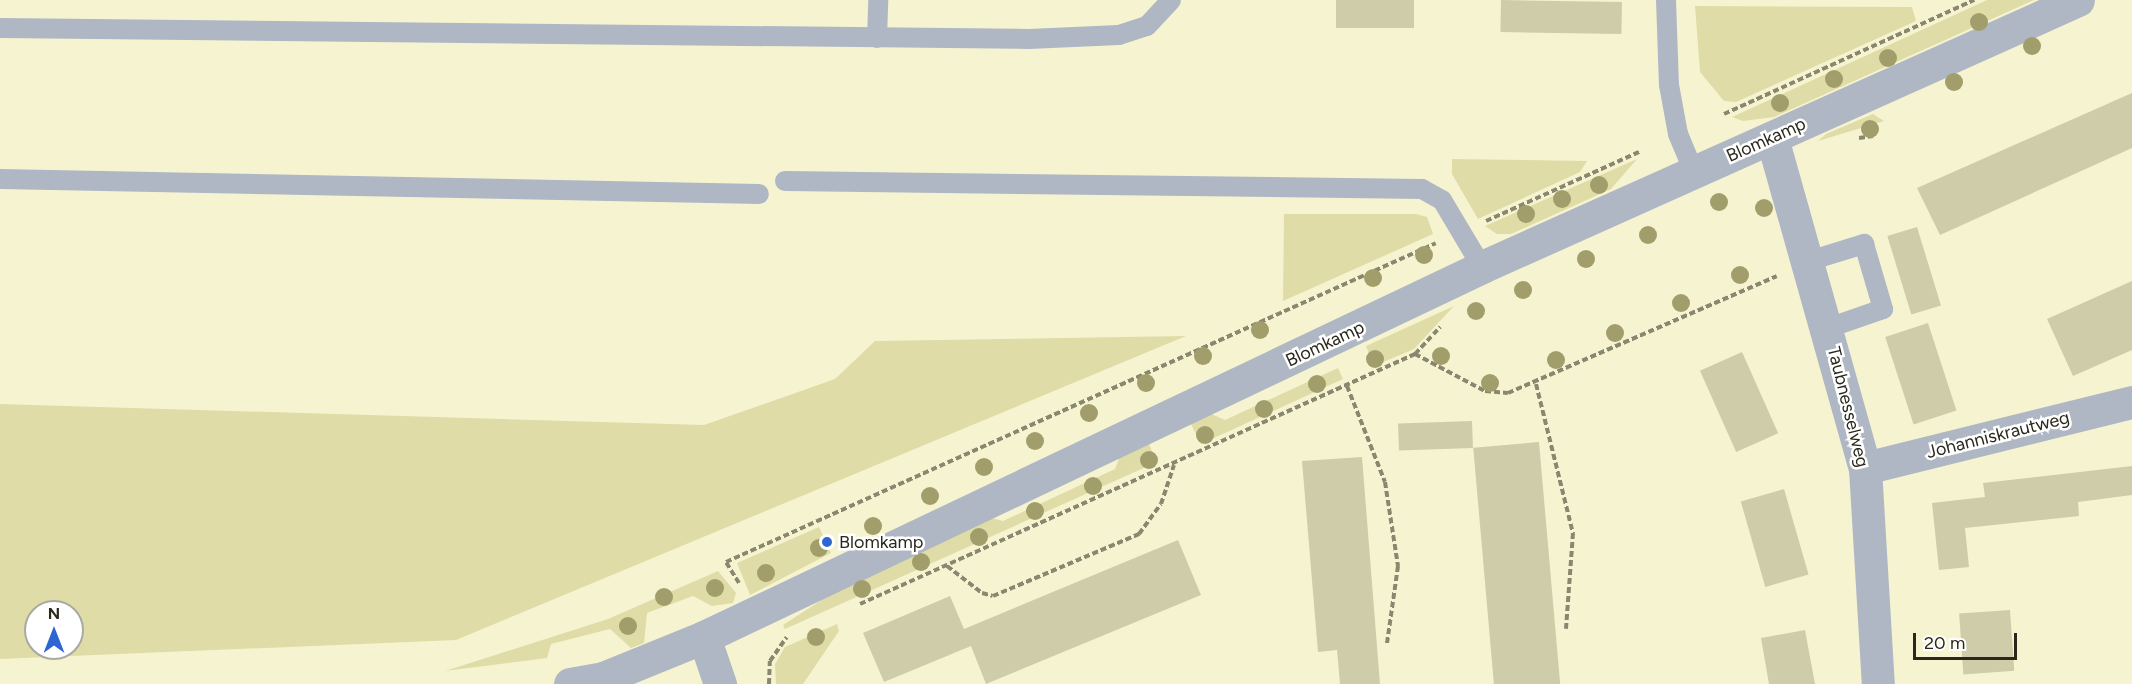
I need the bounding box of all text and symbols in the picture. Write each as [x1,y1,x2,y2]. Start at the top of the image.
street label: Blomkamp [1723,113,1809,167]
street label: Blomkamp [1282,316,1368,372]
street label: Taubnesselweg [1823,345,1873,469]
street label: Johanniskrautweg [1924,407,2072,463]
place label: Blomkamp [839,531,923,553]
marker: Blomkamp [820,535,834,549]
north arrow [24,600,84,660]
text: N [48,604,60,623]
scale bar [1916,621,2020,659]
text: 20 m [1924,632,1965,654]

